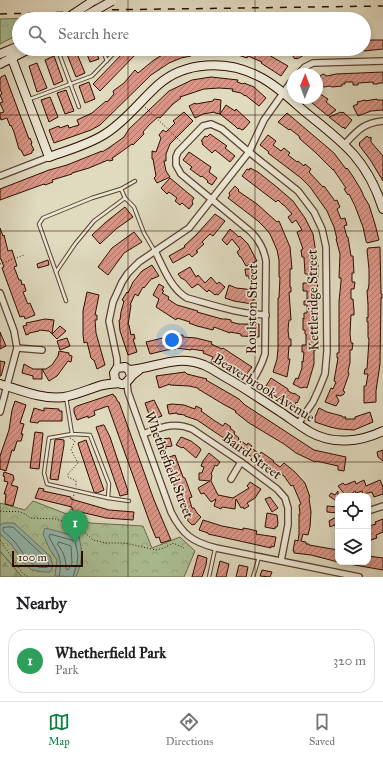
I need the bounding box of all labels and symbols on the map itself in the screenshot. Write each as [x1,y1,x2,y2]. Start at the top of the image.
north arrow [287,68,323,104]
street label: Kettleridge Street [304,249,322,351]
street label: Roulston Street [243,263,261,355]
your location [162,330,182,350]
street label: Beaverbrook Avenue [210,350,318,426]
street label: Whetherfield Street [141,409,197,521]
street label: Baird Street [219,429,285,483]
pin: 1 [62,510,88,543]
scale bar [12,549,83,568]

